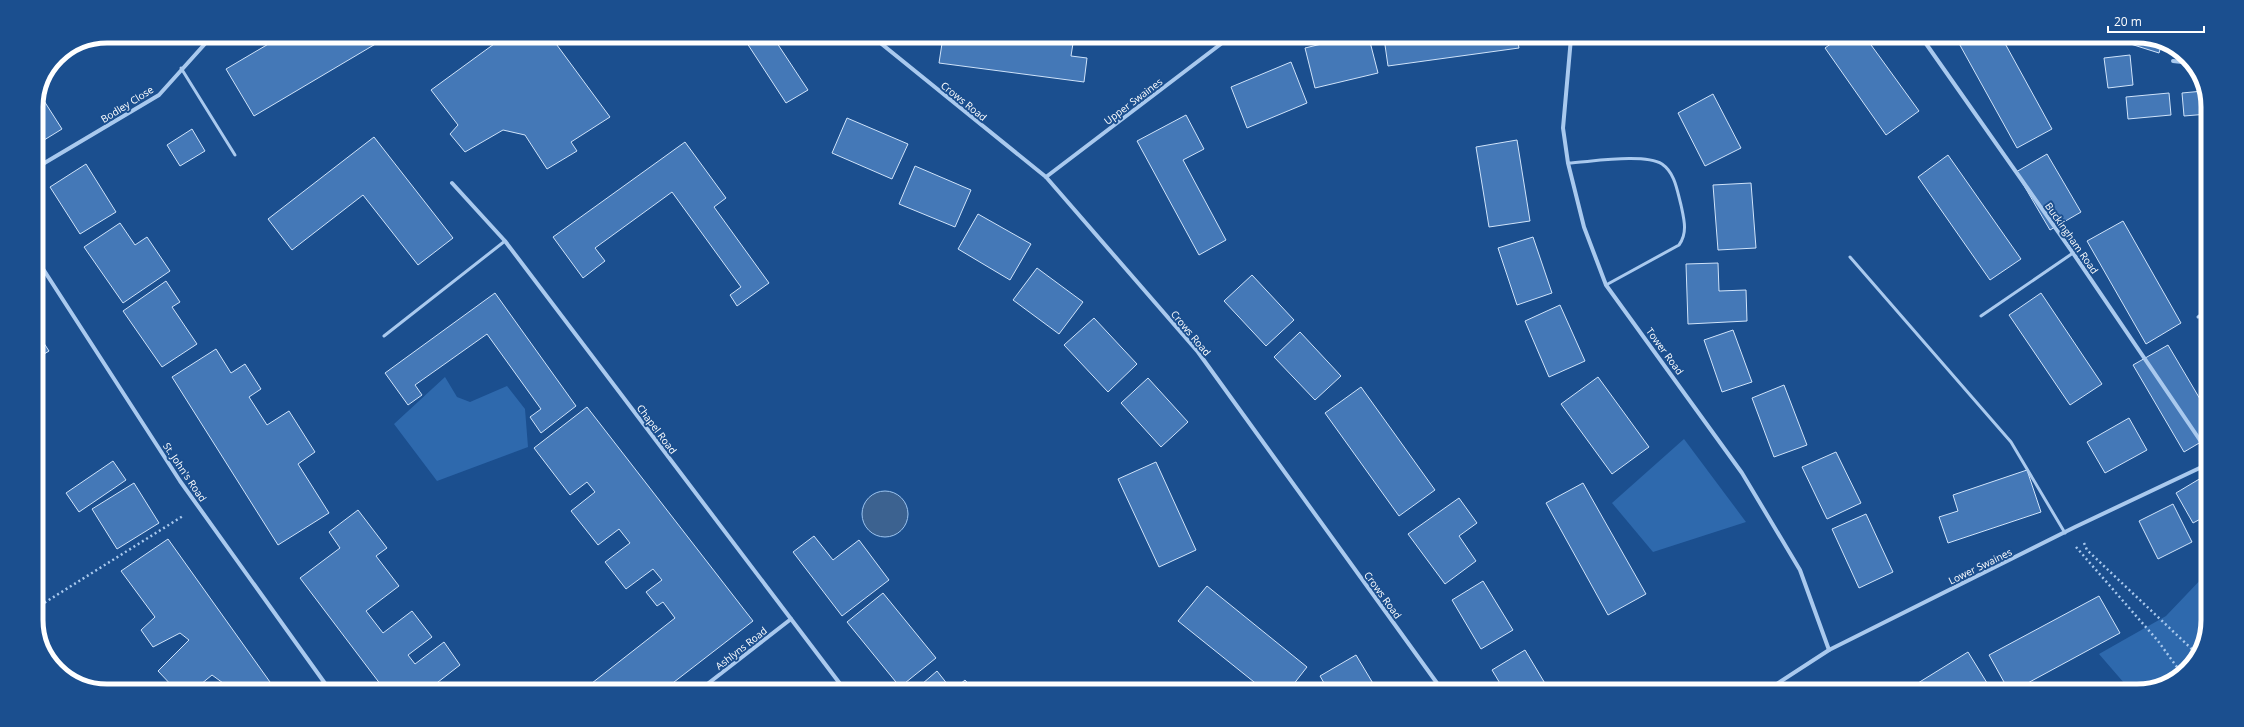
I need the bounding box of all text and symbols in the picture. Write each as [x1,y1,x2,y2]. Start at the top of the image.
scale bar [2108,8,2204,34]
text: 20 m [2114,13,2142,30]
street label: Upper Swaines [1101,74,1165,128]
street label: Crows Road [938,78,990,124]
street label: Bodley Close [98,82,156,126]
street label: Buckingham Road [2042,200,2102,276]
street label: Crows Road [1168,307,1214,359]
street label: Tower Road [1643,324,1687,378]
street label: Chapel Road [634,401,680,457]
street label: St. John's Road [160,440,210,504]
street label: Lower Swaines [1946,544,2014,587]
street label: Crows Road [1361,568,1405,622]
street label: Ashlyns Road [712,623,770,673]

